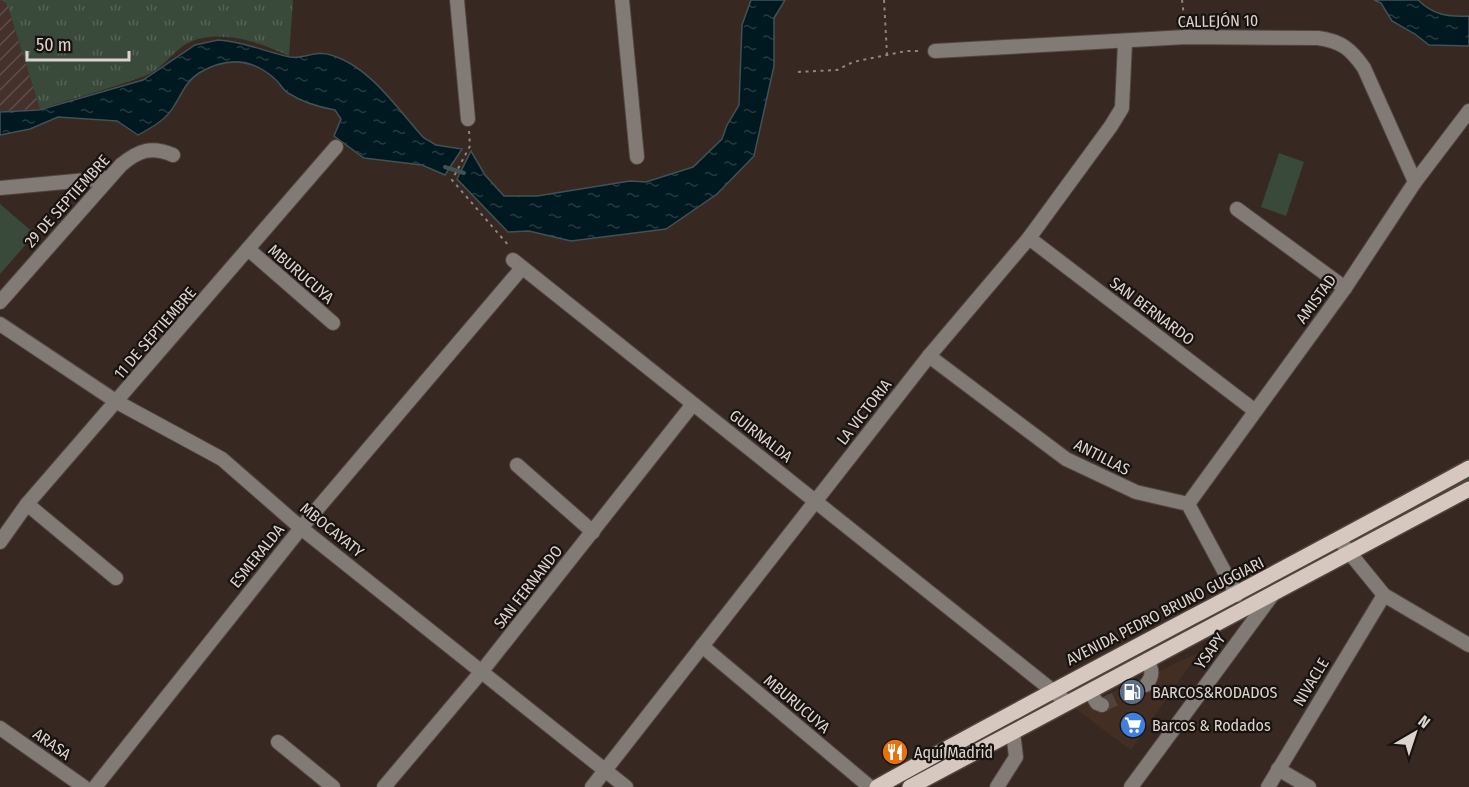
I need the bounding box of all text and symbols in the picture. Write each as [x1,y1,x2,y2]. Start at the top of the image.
street label: CALLEJÓN 10 [1178,11,1258,31]
scale bar [27,24,129,62]
text: 50 m [36,34,72,56]
street label: 29 DE SEPTIEMBRE [20,151,114,251]
street label: MBURUCUYA [264,240,338,308]
street label: AMISTAD [1292,271,1340,327]
street label: SAN BERNARDO [1106,273,1198,349]
street label: 11 DE SEPTIEMBRE [110,283,200,383]
street label: LA VICTORIA [833,375,896,449]
street label: GUIRNALDA [726,406,797,467]
street label: ANTILLAS [1071,435,1133,479]
street label: MBOCAYATY [296,499,368,561]
street label: ESMERALDA [226,520,289,591]
street label: SAN FERNANDO [490,542,566,632]
street label: AVENIDA PEDRO BRUNO GUGGIARI [1063,553,1267,669]
street label: YSAPY [1191,629,1229,673]
street label: NIVACLE [1289,654,1333,710]
street label: MBURUCUYA [760,671,834,738]
fuel station icon: BARCOS&RODADOS [1117,677,1147,707]
place label: BARCOS&RODADOS [1152,683,1278,702]
north arrow [1385,703,1445,763]
supermarket icon: Barcos & Rodados [1118,710,1148,740]
text: N [1414,711,1434,732]
place label: Barcos & Rodados [1152,716,1271,735]
street label: ARASA [29,724,75,764]
restaurant icon: Aquí Madrid [880,737,910,767]
place label: Aquí Madrid [914,743,993,762]

